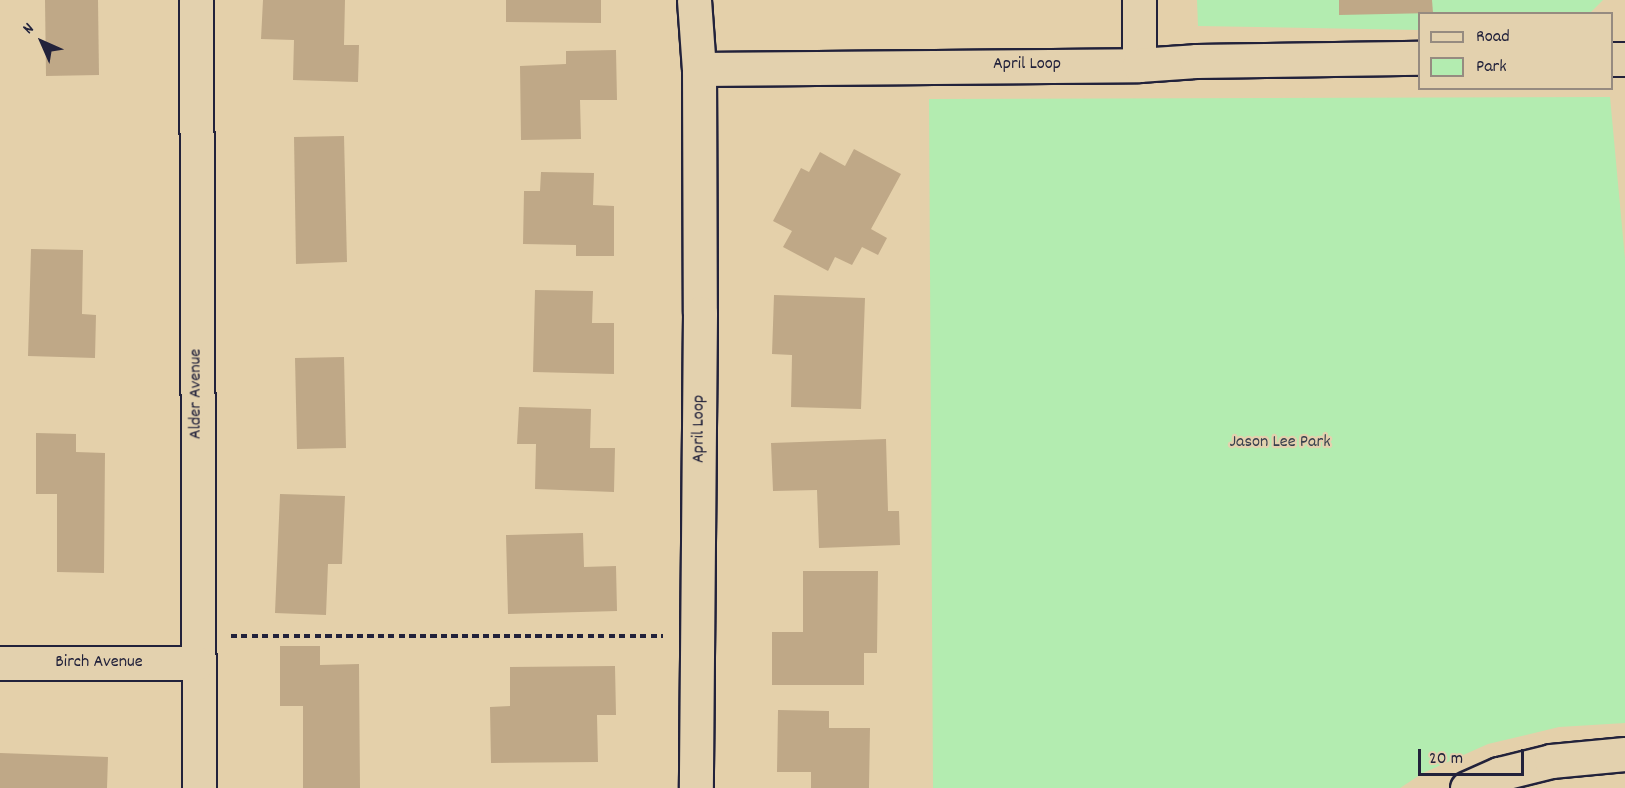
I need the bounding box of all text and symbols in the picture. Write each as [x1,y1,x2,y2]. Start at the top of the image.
north arrow [12,12,72,72]
legend [1418,12,1613,90]
text: N [18,18,40,40]
text: Road [1476,25,1510,50]
street label: April Loop [993,54,1061,76]
text: Park [1476,55,1507,80]
street label: Alder Avenue [186,349,208,439]
street label: April Loop [689,395,711,463]
park label: Jason Lee Park [1229,432,1331,454]
street label: Birch Avenue [55,652,143,674]
scale bar [1421,737,1528,775]
text: 20 m [1429,747,1463,772]

